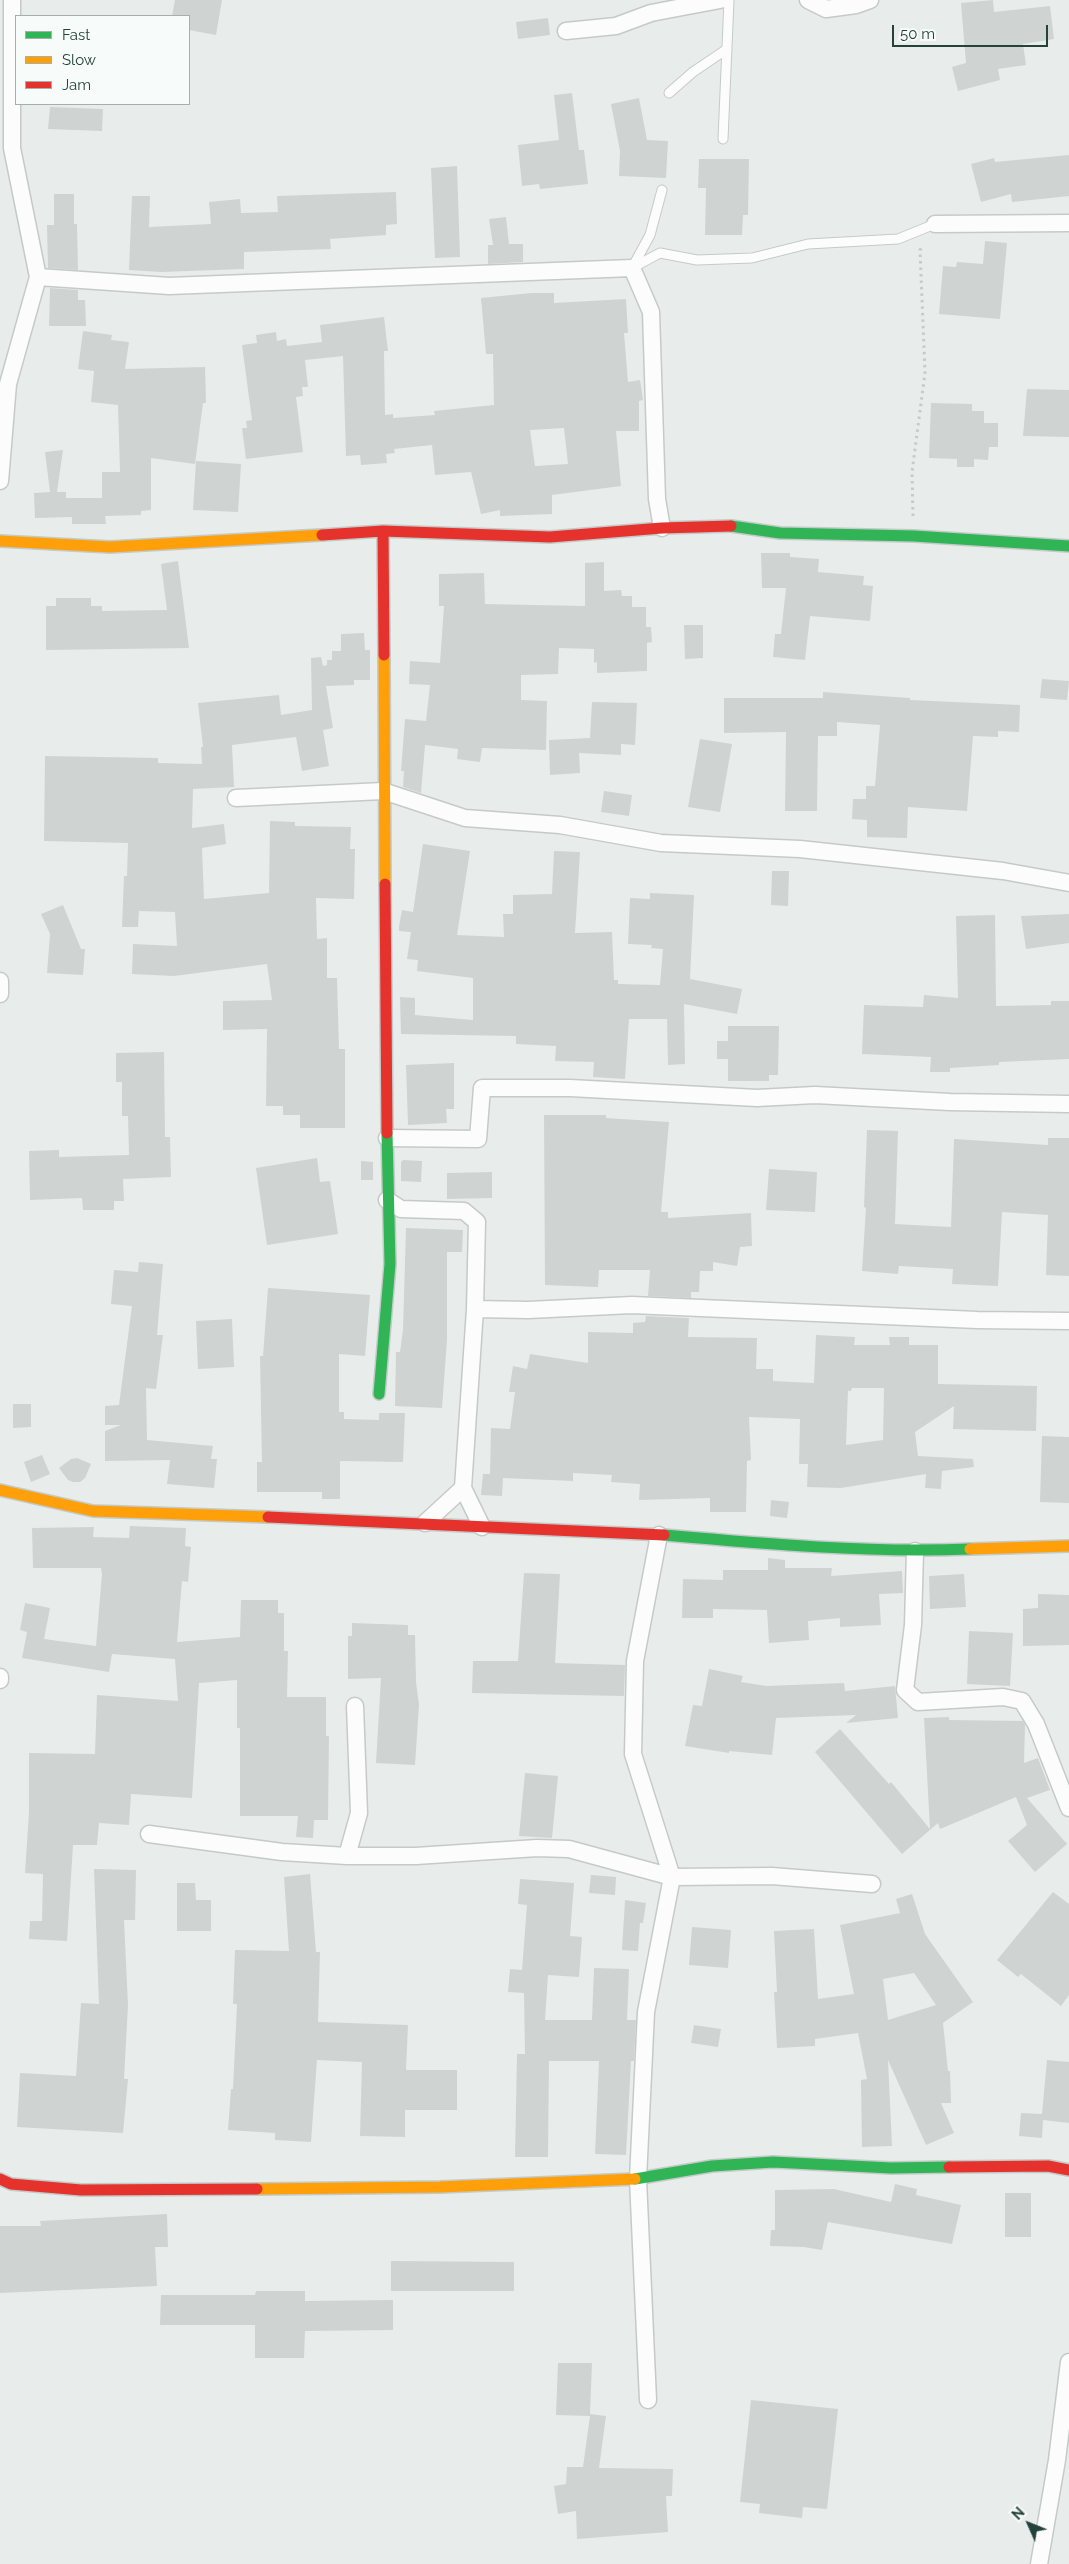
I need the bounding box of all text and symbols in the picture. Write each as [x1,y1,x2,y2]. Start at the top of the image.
legend [15,15,190,105]
scale bar [894,15,1050,47]
text: 50 m [900,25,935,43]
text: Fast [62,26,90,44]
text: Slow [62,51,96,69]
text: Jam [62,76,91,94]
north arrow [1004,2499,1054,2549]
text: N [1009,2504,1028,2523]

